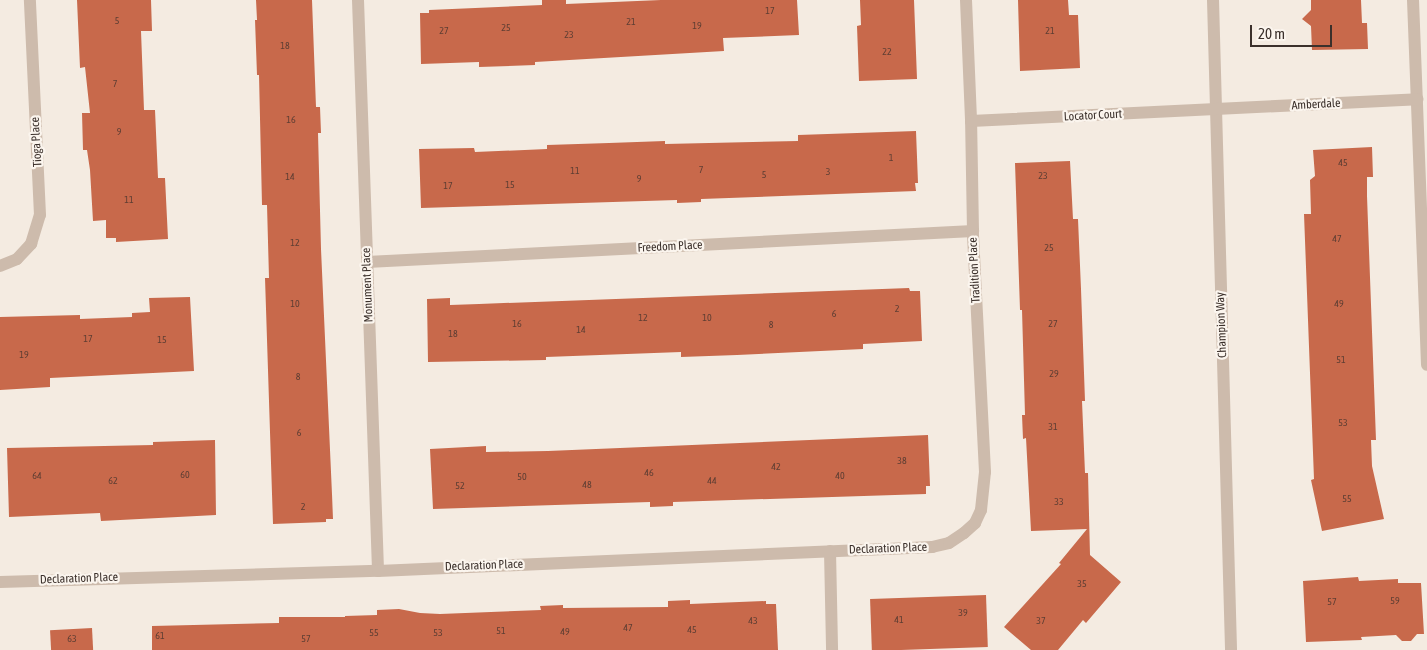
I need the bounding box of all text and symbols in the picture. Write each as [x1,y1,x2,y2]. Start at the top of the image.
house number: 17 [765,5,775,17]
house number: 5 [115,15,119,27]
scale bar [1252,15,1334,47]
house number: 21 [626,16,636,28]
house number: 19 [692,20,702,32]
house number: 25 [501,22,511,34]
house number: 27 [439,25,449,37]
house number: 21 [1045,25,1055,37]
text: 20 m [1258,25,1285,42]
house number: 23 [564,29,574,41]
house number: 18 [280,40,290,52]
house number: 22 [882,46,892,58]
house number: 7 [113,78,117,90]
street label: Amberdale [1291,97,1341,113]
street label: Locator Court [1064,107,1122,125]
house number: 16 [286,114,296,126]
street label: Tioga Place [28,117,46,167]
house number: 9 [117,126,121,138]
house number: 1 [889,152,893,164]
house number: 45 [1338,157,1348,169]
house number: 7 [699,164,703,176]
house number: 11 [570,165,580,177]
house number: 3 [826,166,830,178]
house number: 5 [762,169,766,181]
house number: 23 [1038,170,1048,182]
house number: 14 [285,171,295,183]
house number: 9 [637,173,641,185]
house number: 15 [505,179,515,191]
house number: 17 [443,180,453,192]
house number: 11 [124,194,134,206]
house number: 47 [1332,233,1342,245]
house number: 12 [290,237,300,249]
street label: Tradition Place [966,237,984,303]
street label: Freedom Place [637,238,703,256]
house number: 25 [1044,242,1054,254]
street label: Monument Place [359,247,377,323]
street label: Champion Way [1214,292,1230,358]
house number: 10 [290,298,300,310]
house number: 49 [1334,298,1344,310]
house number: 2 [895,303,899,315]
house number: 6 [832,308,836,320]
house number: 12 [638,312,648,324]
house number: 10 [702,312,712,324]
house number: 16 [512,318,522,330]
house number: 27 [1048,318,1058,330]
house number: 8 [769,319,773,331]
house number: 14 [576,324,586,336]
house number: 18 [448,328,458,340]
house number: 17 [83,333,93,345]
house number: 15 [157,334,167,346]
house number: 19 [19,349,29,361]
house number: 51 [1336,354,1346,366]
house number: 29 [1049,368,1059,380]
house number: 8 [296,371,300,383]
house number: 53 [1338,417,1348,429]
house number: 31 [1048,421,1058,433]
house number: 6 [297,427,301,439]
house number: 38 [897,455,907,467]
house number: 42 [771,461,781,473]
house number: 46 [644,467,654,479]
house number: 60 [180,469,190,481]
house number: 64 [32,470,42,482]
house number: 40 [835,470,845,482]
house number: 50 [517,471,527,483]
house number: 62 [108,475,118,487]
house number: 44 [707,475,717,487]
house number: 48 [582,479,592,491]
house number: 52 [455,480,465,492]
house number: 55 [1342,493,1352,505]
house number: 33 [1054,496,1064,508]
house number: 2 [301,501,305,513]
street label: Declaration Place [849,540,927,558]
street label: Declaration Place [445,557,523,575]
street label: Declaration Place [40,570,118,588]
house number: 35 [1077,578,1087,590]
house number: 59 [1390,595,1400,607]
house number: 57 [1327,596,1337,608]
house number: 39 [958,607,968,619]
house number: 41 [894,614,904,626]
house number: 43 [748,615,758,627]
house number: 37 [1036,615,1046,627]
house number: 47 [623,622,633,634]
house number: 45 [687,624,697,636]
house number: 51 [496,625,506,637]
house number: 49 [560,626,570,638]
house number: 55 [369,627,379,639]
house number: 53 [433,627,443,639]
house number: 61 [155,630,165,642]
house number: 63 [67,633,77,645]
house number: 57 [301,633,311,645]

